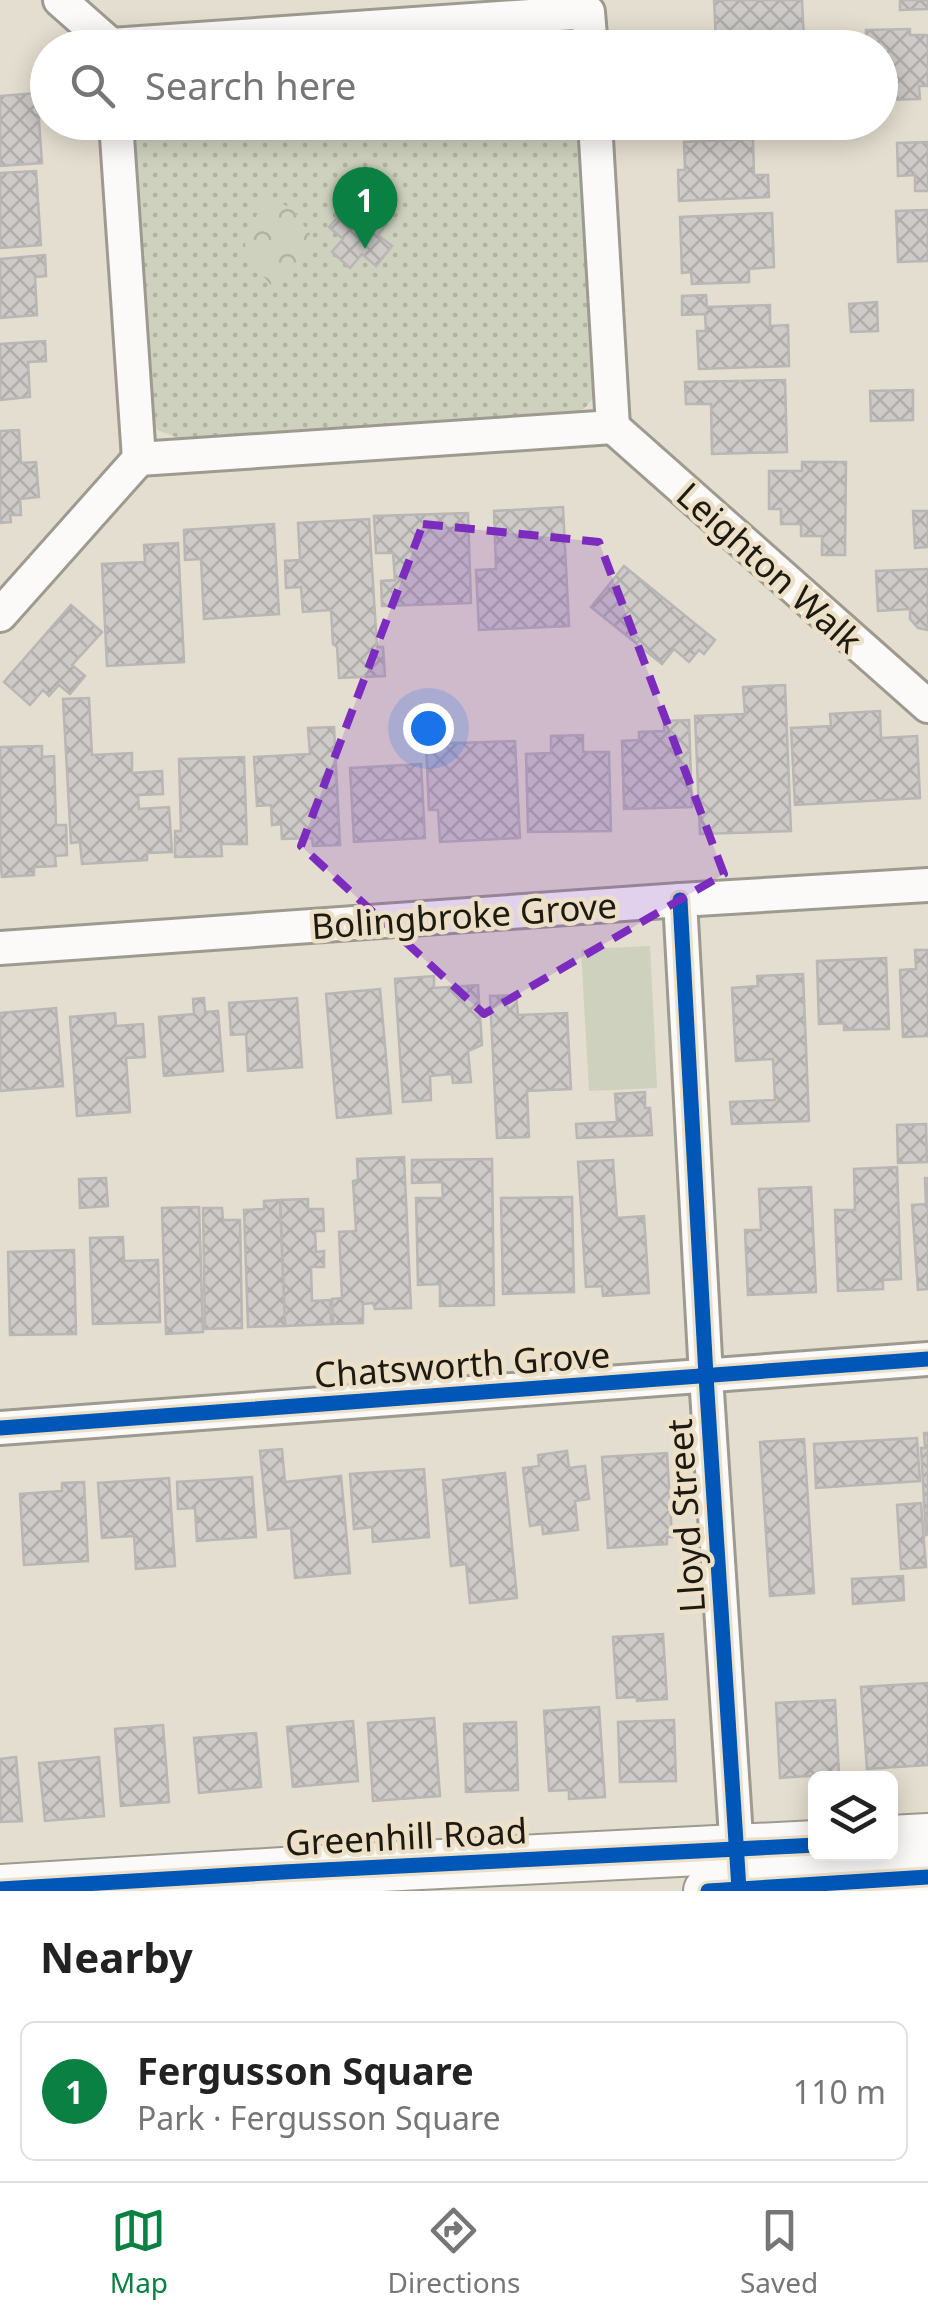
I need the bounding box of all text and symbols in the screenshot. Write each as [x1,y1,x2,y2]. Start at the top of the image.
search box [30,30,898,140]
icon: search [65,58,120,113]
text: Search here [145,59,356,111]
pin: 1 [332,166,398,249]
street label: Leighton Walk [667,471,873,663]
your location [403,703,454,754]
street label: Bolingbroke Grove [310,881,618,949]
street label: Chatsworth Grove [312,1330,612,1398]
street label: Lloyd Street [655,1418,715,1614]
map controls [808,1771,898,1861]
button: layers [808,1771,898,1861]
street label: Greenhill Road [284,1806,528,1866]
text: Nearby [40,1928,193,1985]
text: Fergusson Square [137,2044,474,2096]
text: 1 [65,2070,84,2113]
text: 110 m [793,2070,886,2113]
text: Park · Fergusson Square [137,2096,501,2139]
tab: Map [110,2203,168,2301]
tab: Directions [388,2203,520,2301]
tab: Saved [740,2203,818,2301]

